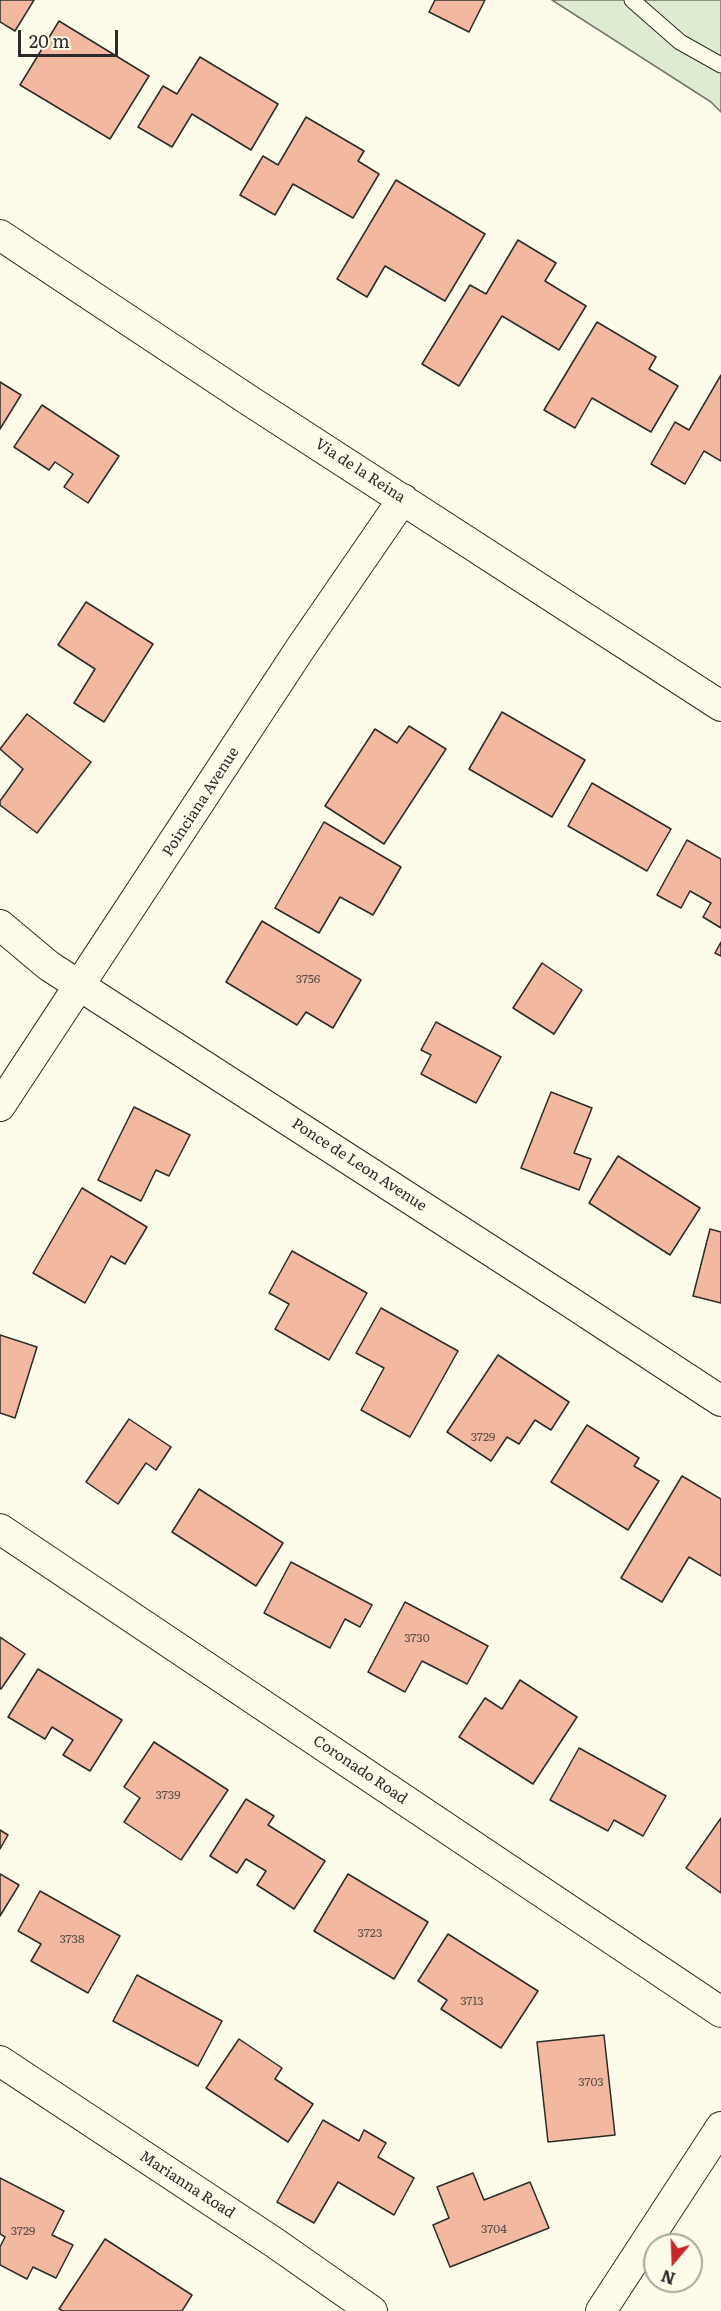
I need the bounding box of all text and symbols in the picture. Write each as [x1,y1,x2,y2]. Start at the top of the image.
scale bar [21,18,122,56]
text: 20 m [29,27,70,54]
street label: Via de la Reina [311,435,409,507]
street label: Poinciana Avenue [159,744,243,860]
house number: 3756 [296,972,320,986]
street label: Ponce de Leon Avenue [288,1115,430,1215]
house number: 3729 [471,1430,495,1444]
house number: 3730 [404,1631,430,1645]
street label: Coronado Road [309,1732,411,1808]
house number: 3739 [156,1788,180,1802]
house number: 3723 [358,1926,382,1940]
house number: 3738 [59,1932,85,1946]
house number: 3713 [460,1994,484,2008]
house number: 3703 [578,2075,604,2089]
street label: Marianna Road [136,2148,238,2222]
house number: 3704 [481,2222,507,2236]
house number: 3729 [11,2224,35,2238]
north arrow [643,2233,703,2293]
text: N [658,2265,678,2292]

